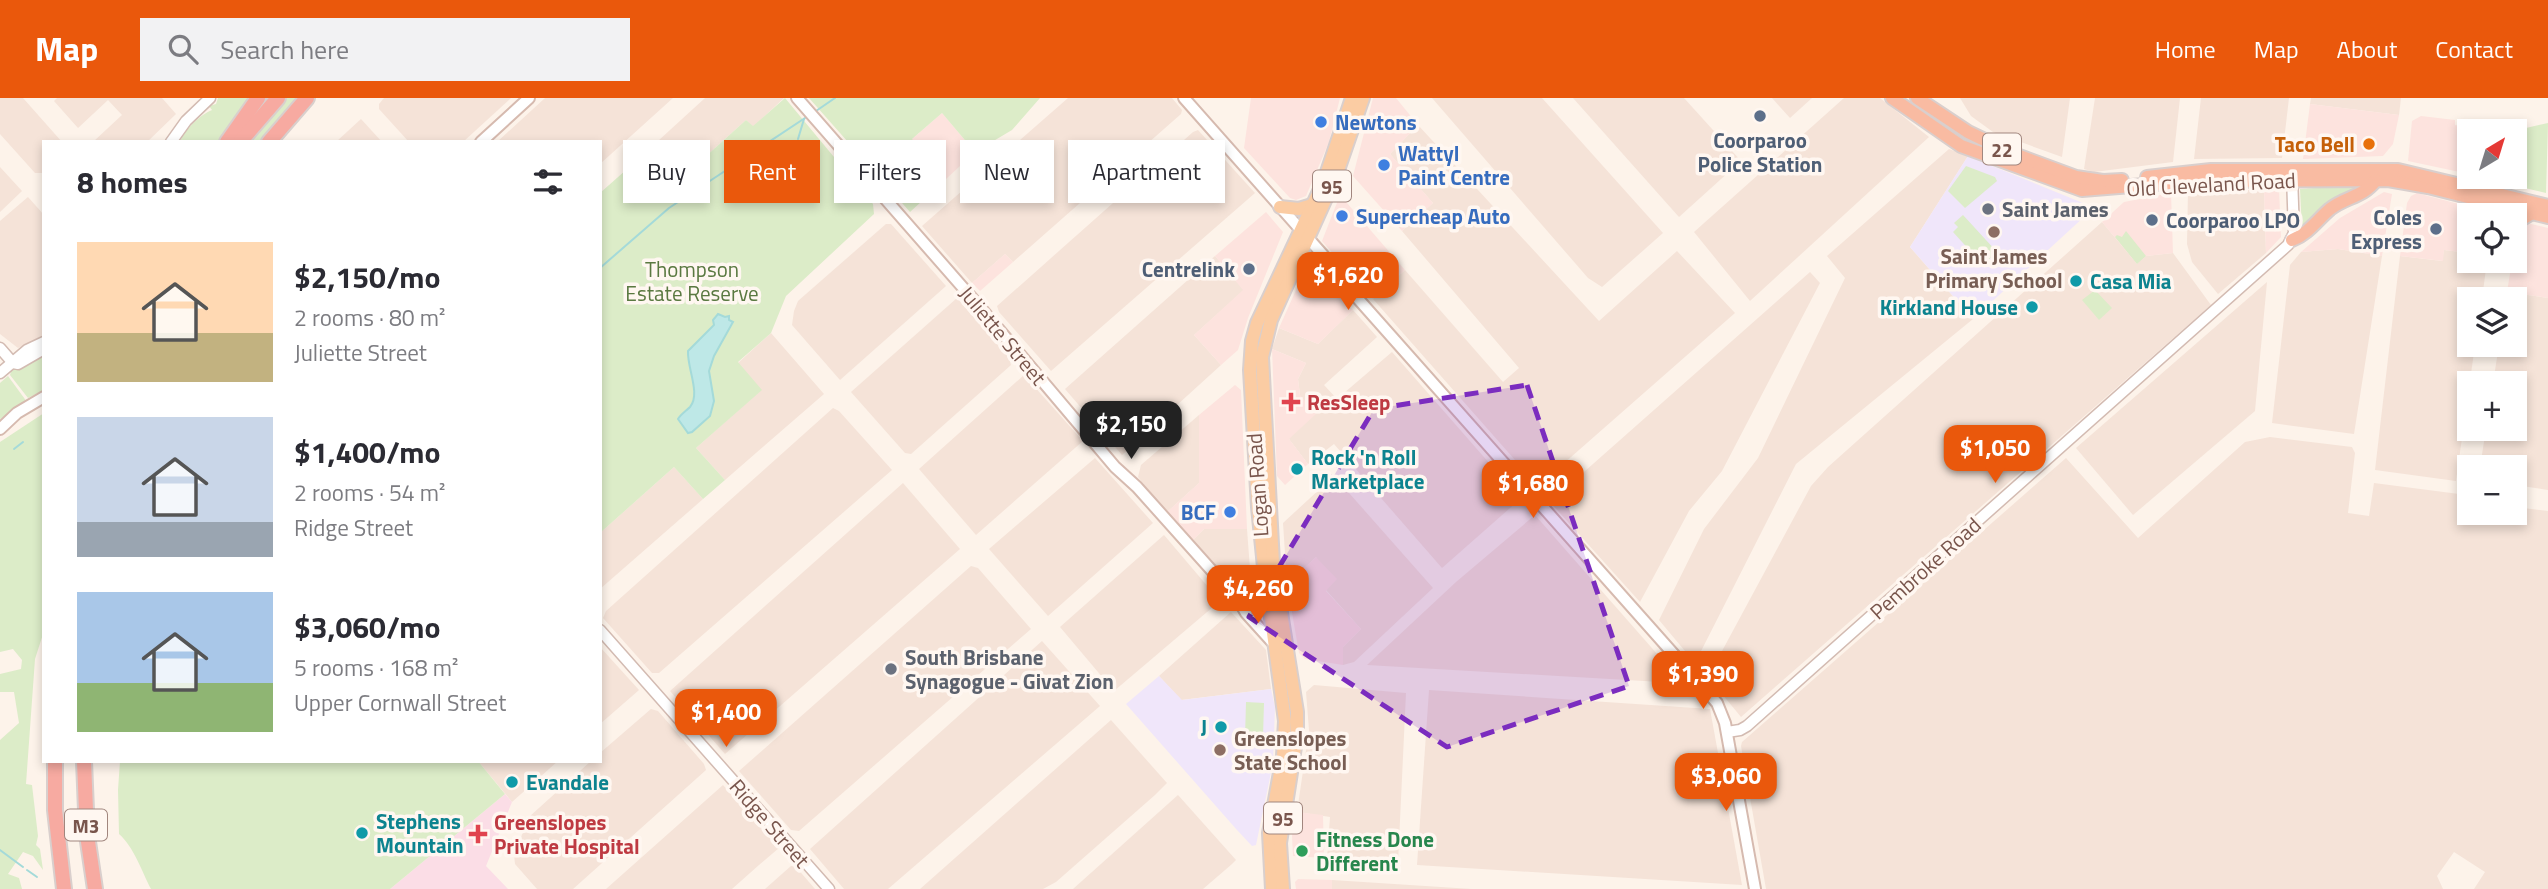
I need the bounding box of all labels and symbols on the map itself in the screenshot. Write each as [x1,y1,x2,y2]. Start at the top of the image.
place label: Newtons [1335,106,1417,138]
marker: Coorparoo Police Station [1752,108,1768,124]
marker: Newtons [1313,114,1329,130]
north arrow [2457,119,2527,189]
place label: Coorparoo Police Station [1698,124,1822,180]
place label: Taco Bell [2275,128,2355,160]
road number: 22 [1983,134,2021,164]
marker: Taco Bell [2361,136,2377,152]
place label: Wattyl Paint Centre [1398,137,1510,193]
marker: Wattyl Paint Centre [1376,157,1392,173]
street label: Old Cleveland Road [2126,164,2296,204]
road number: 95 [1313,170,1351,202]
place label: Saint James [2002,193,2109,225]
place label: Supercheap Auto [1356,200,1511,232]
marker: Saint James [1980,201,1996,217]
place label: Coles Express [2351,201,2422,257]
place label: Coorparoo LPO [2166,204,2300,236]
marker: Supercheap Auto [1334,208,1350,224]
marker: Coorparoo LPO [2144,212,2160,228]
marker: Coles Express [2428,221,2444,237]
marker: Saint James Primary School [1986,224,2002,240]
place label: Saint James Primary School [1925,240,2063,296]
pin: $1,620 [1291,252,1405,312]
park label: Thompson Estate Reserve [625,253,759,309]
place label: Centrelink [1142,253,1235,285]
marker: Centrelink [1241,261,1257,277]
place label: Casa Mia [2090,265,2172,297]
marker: Casa Mia [2068,273,2084,289]
street label: Juliette Street [952,278,1055,392]
place label: Kirkland House [1880,291,2018,323]
marker: Kirkland House [2024,299,2040,315]
place label: ResSleep [1307,386,1390,418]
marker: ResSleep [1281,392,1301,412]
pin: $2,150 [1074,402,1188,461]
pin: $1,050 [1938,426,2052,485]
street label: Logan Road [1237,432,1277,538]
place label: Rock 'n Roll Marketplace [1311,441,1424,497]
pin: $1,680 [1476,460,1590,520]
marker: Rock 'n Roll Marketplace [1289,461,1305,477]
place label: BCF [1181,496,1216,528]
marker: BCF [1222,504,1238,520]
street label: Pembroke Road [1862,509,1988,627]
pin: $4,260 [1201,566,1315,625]
place label: South Brisbane Synagogue - Givat Zion [905,641,1114,697]
pin: $1,390 [1646,652,1760,711]
marker: South Brisbane Synagogue - Givat Zion [883,661,899,677]
pin: $1,400 [669,690,783,749]
place label: J [1201,711,1207,743]
marker: J [1213,719,1229,735]
place label: Greenslopes State School [1234,722,1347,778]
marker: Greenslopes State School [1212,742,1228,758]
pin: $3,060 [1669,754,1783,813]
place label: Evandale [526,766,609,798]
street label: Ridge Street [722,771,818,875]
marker: Evandale [504,774,520,790]
road number: 95 [1264,803,1302,834]
place label: Stephens Mountain [376,805,464,861]
place label: Greenslopes Private Hospital [494,806,640,862]
road number: M3 [65,810,107,840]
place label: Fitness Done Different [1316,823,1434,879]
marker: Greenslopes Private Hospital [468,824,488,844]
marker: Stephens Mountain [354,825,370,841]
marker: Fitness Done Different [1294,843,1310,859]

